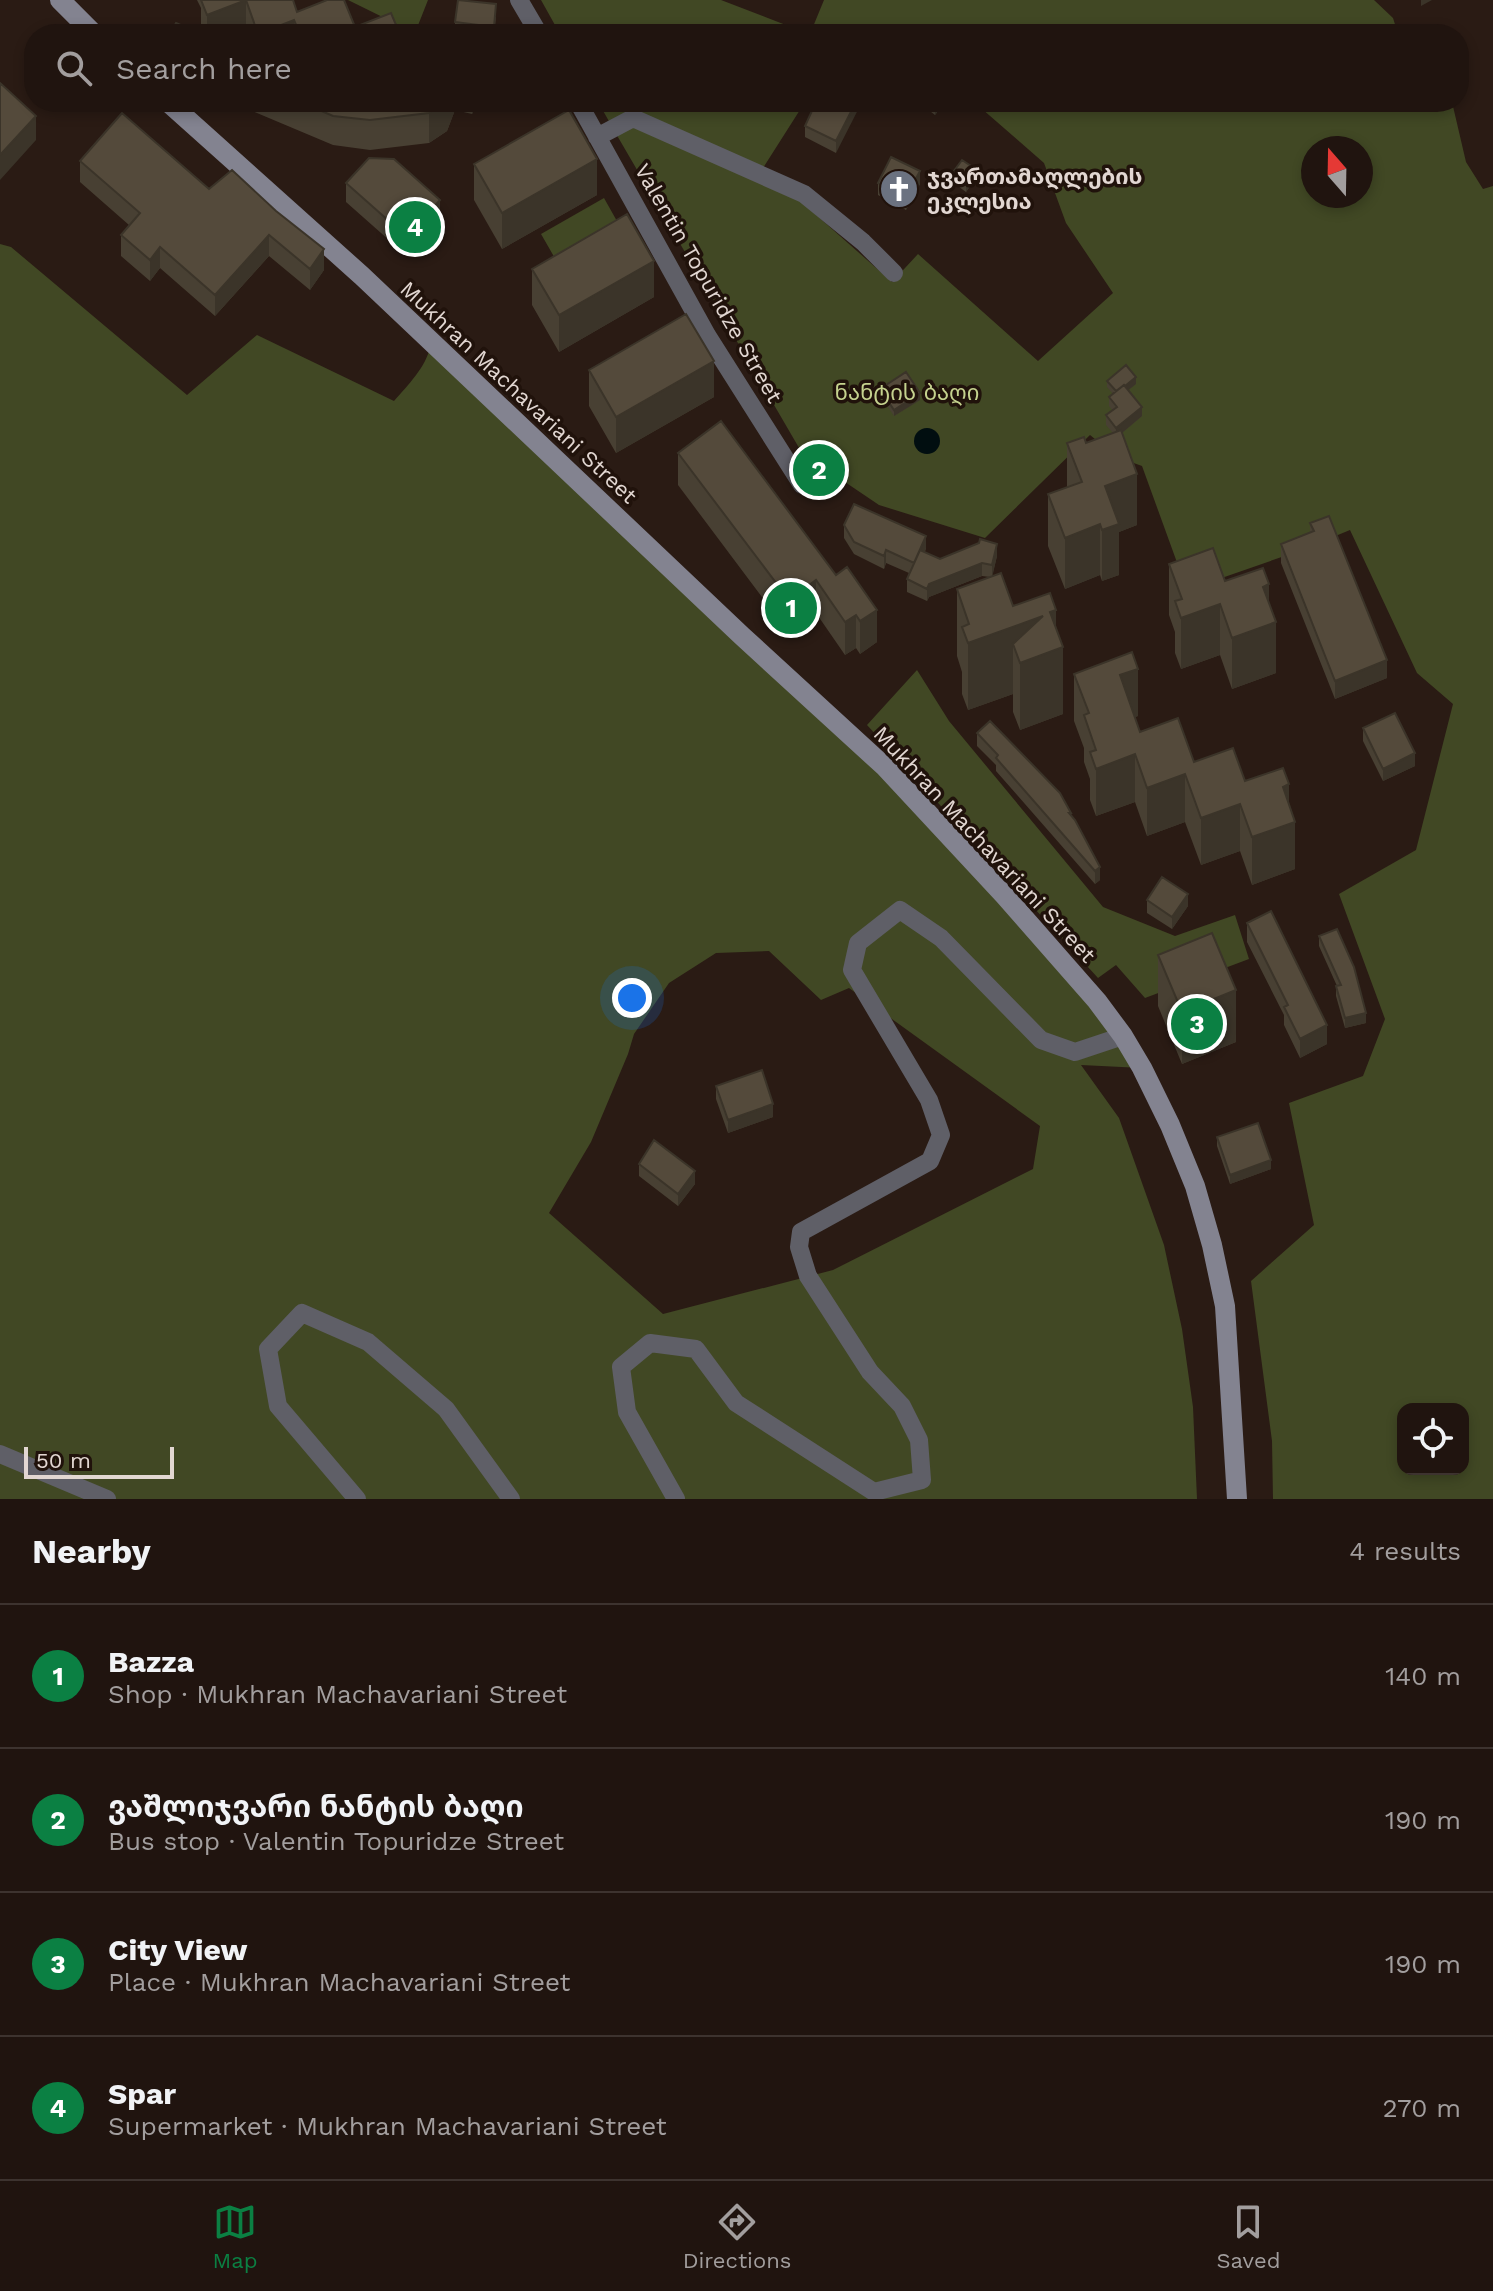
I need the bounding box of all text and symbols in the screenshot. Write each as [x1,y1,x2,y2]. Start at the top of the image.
search box [24,24,1469,112]
icon: search [52,46,96,90]
text: Search here [116,51,292,86]
north arrow [1301,136,1373,208]
street label: Valentin Topuridze Street [630,159,787,407]
place label: ჯვართამაღლების ეკლესია [927,164,1142,215]
church icon: ჯვართამაღლების ეკლესია [878,168,920,210]
pin: 4 [389,197,441,257]
street label: Mukhran Machavariani Street [395,276,642,508]
park label: ნანტის ბაღი [835,380,979,406]
pin: 2 [793,440,845,500]
pin: 1 [765,578,817,638]
street label: Mukhran Machavariani Street [869,721,1101,968]
your location [612,978,652,1018]
pin: 3 [1171,994,1223,1054]
map controls [1397,1403,1469,1475]
button: locate [1397,1403,1469,1475]
scale bar [24,1443,174,1479]
text: 50 m [36,1448,91,1473]
text: Nearby [32,1531,151,1571]
text: 4 results [1349,1536,1461,1566]
text: Bazza [108,1644,194,1679]
text: 1 [52,1661,64,1691]
text: 140 m [1385,1661,1461,1691]
text: Shop · Mukhran Machavariani Street [108,1679,567,1709]
text: ვაშლიჯვარი ნანტის ბაღი [108,1789,524,1824]
text: 2 [50,1805,66,1835]
text: 190 m [1385,1805,1461,1835]
text: Bus stop · Valentin Topuridze Street [108,1826,564,1856]
text: City View [108,1932,247,1967]
text: 3 [50,1949,66,1979]
text: 190 m [1385,1949,1461,1979]
text: Place · Mukhran Machavariani Street [108,1967,570,1997]
text: Spar [108,2076,176,2111]
text: 4 [50,2093,66,2123]
text: 270 m [1382,2093,1461,2123]
text: Supermarket · Mukhran Machavariani Street [108,2111,667,2141]
tab: Map [213,2200,257,2273]
tab: Directions [683,2200,791,2273]
tab: Saved [1217,2200,1280,2273]

